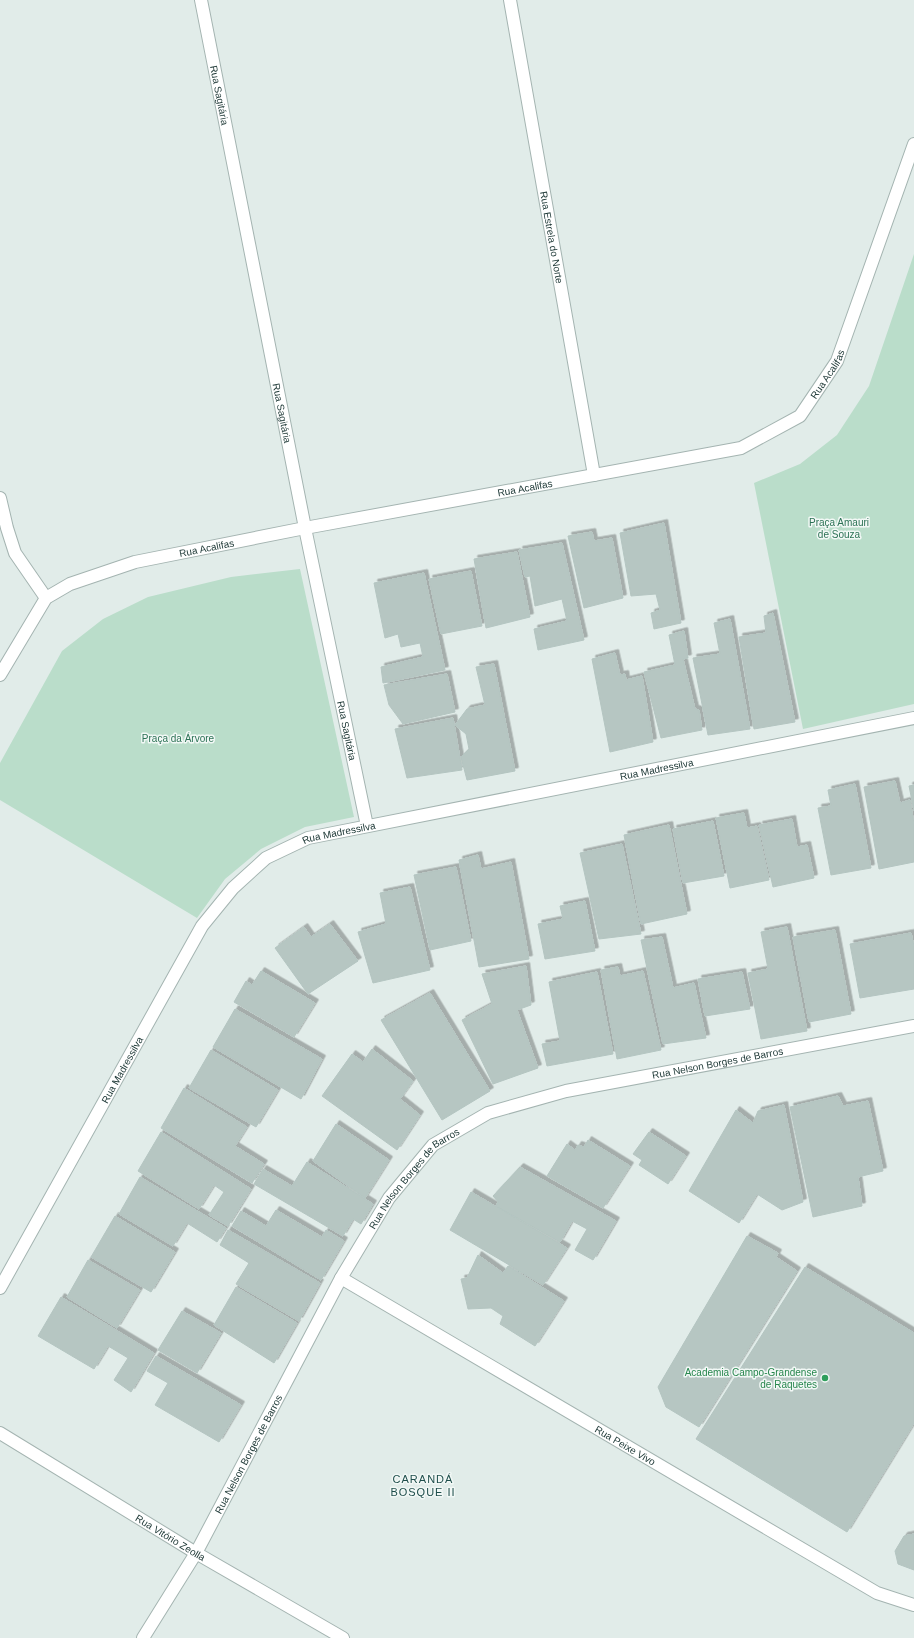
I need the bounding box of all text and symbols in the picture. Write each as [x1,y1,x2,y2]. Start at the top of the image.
street label: Rua Sagitária [208,64,231,126]
street label: Rua Estrela do Norte [538,190,566,285]
street label: Rua Acalifas [808,348,846,401]
street label: Rua Sagitária [271,382,294,444]
street label: Rua Acalifas [497,477,553,498]
park label: Praça Amauri de Souza [809,517,869,540]
street label: Rua Acalifas [178,537,235,559]
street label: Rua Sagitária [336,700,359,762]
park label: Praça da Árvore [142,732,215,744]
street label: Rua Madressilva [619,756,695,782]
street label: Rua Madressilva [300,819,377,846]
street label: Rua Madressilva [99,1034,145,1105]
street label: Rua Nelson Borges de Barros [651,1045,784,1080]
street label: Rua Nelson Borges de Barros [366,1126,461,1231]
place label: Academia Campo-Grandense de Raquetes [685,1367,817,1390]
marker: Academia Campo-Grandense de Raquetes [820,1373,830,1383]
street label: Rua Nelson Borges de Barros [212,1393,284,1515]
street label: Rua Peixe Vivo [593,1423,658,1467]
district label: CARANDÁ BOSQUE II [390,1473,456,1498]
street label: Rua Vitório Zeolla [134,1512,208,1563]

